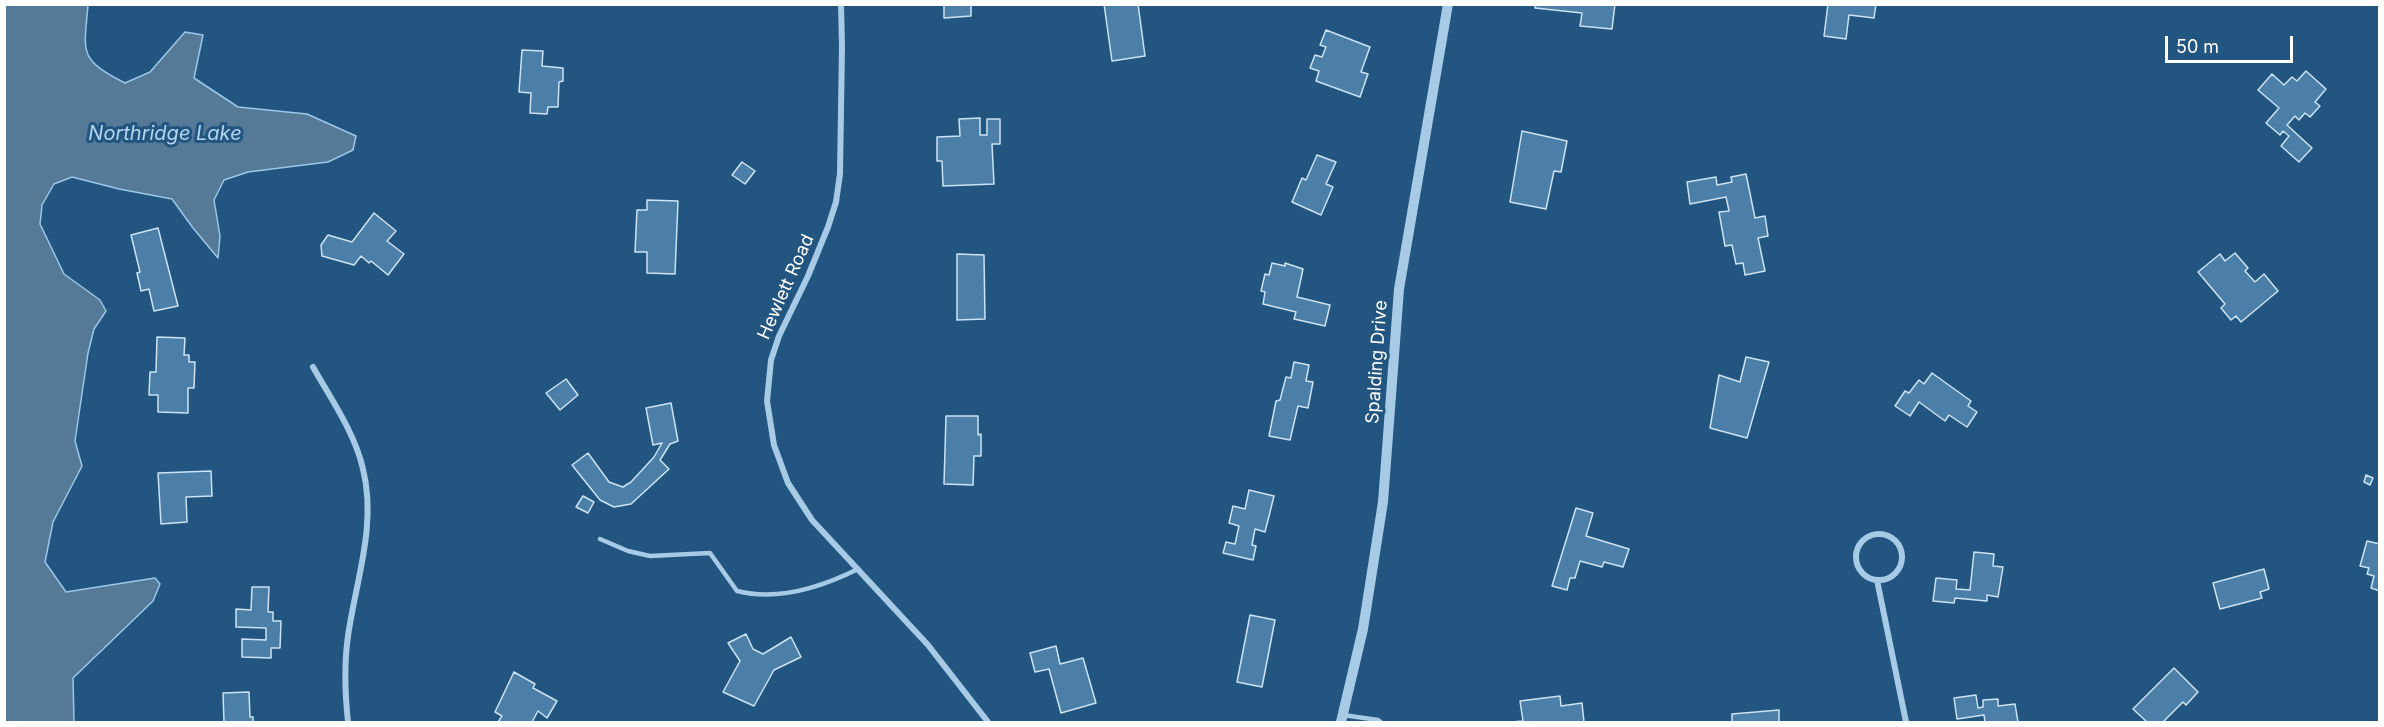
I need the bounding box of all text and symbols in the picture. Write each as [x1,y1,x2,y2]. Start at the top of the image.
scale bar [2168,24,2296,62]
text: 50 m [2176,36,2219,57]
water label: Northridge Lake [88,122,242,146]
street label: Hewlett Road [753,231,819,343]
street label: Spalding Drive [1362,299,1392,425]

